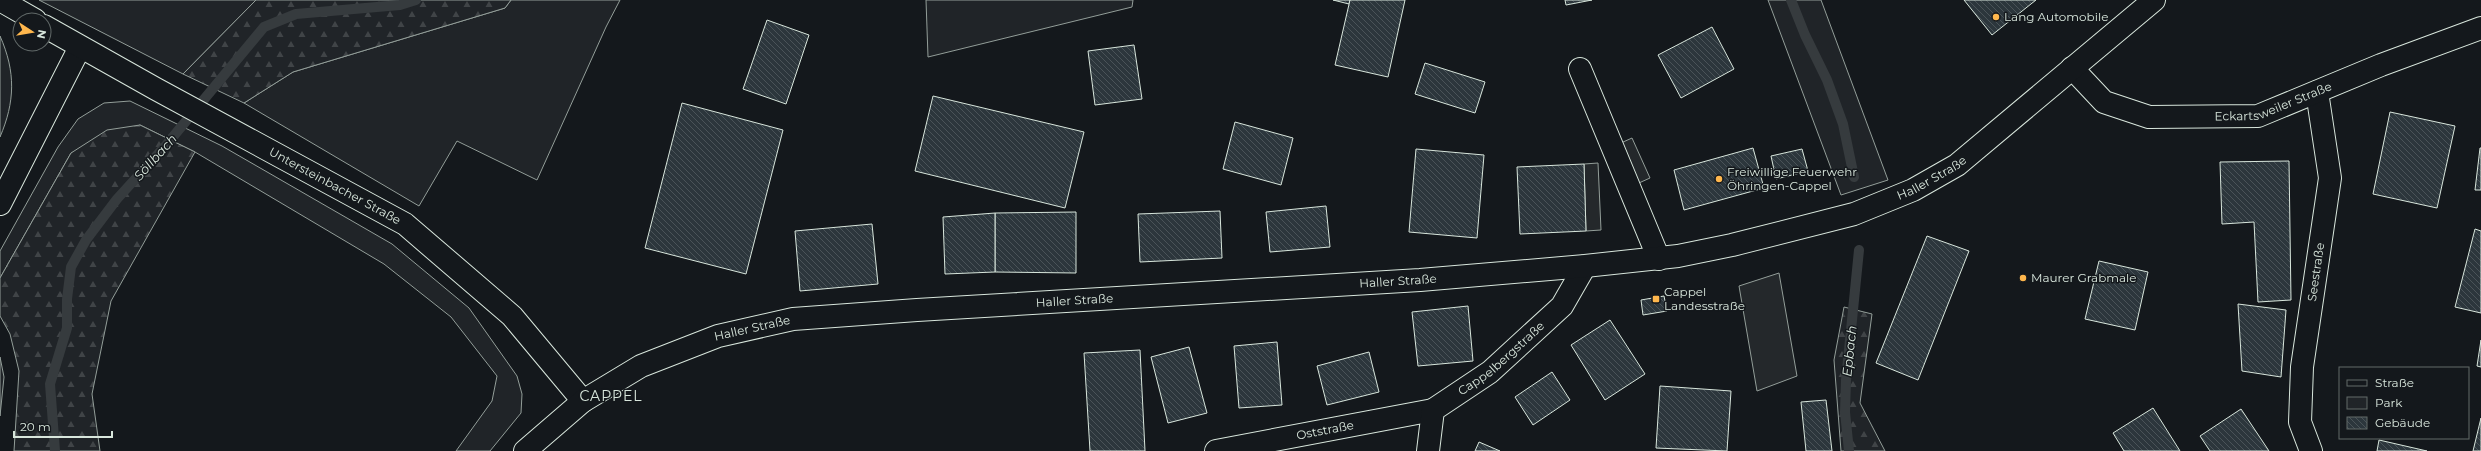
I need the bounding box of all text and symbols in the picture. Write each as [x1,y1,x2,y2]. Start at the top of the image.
place label: Lang Automobile [2004,9,2108,24]
north arrow [12,12,52,52]
marker: Lang Automobile [1991,12,2001,22]
text: N [34,28,50,40]
street label: Eckartsweiler Straße [2214,78,2334,123]
water label: Söllbach [130,131,180,183]
street label: Untersteinbacher Straße [267,144,404,227]
street label: Haller Straße [1895,152,1969,203]
place label: Freiwillige Feuerwehr Öhringen-Cappel [1727,164,1857,193]
marker: Freiwillige Feuerwehr Öhringen-Cappel [1714,174,1724,184]
street label: Seestraße [2304,242,2327,302]
place label: Maurer Grabmale [2031,270,2137,285]
street label: Haller Straße [1359,271,1437,291]
marker: Maurer Grabmale [2018,273,2028,283]
place label: Cappel Landesstraße [1664,284,1745,313]
street label: Haller Straße [1035,290,1114,310]
marker: Cappel Landesstraße [1651,294,1661,304]
street label: Haller Straße [713,312,792,344]
street label: Cappelbergstraße [1455,318,1547,398]
water label: Epbach [1838,325,1860,377]
legend [2339,367,2469,439]
text: Straße [2375,375,2414,390]
district label: CAPPEL [579,387,643,405]
text: Park [2375,395,2403,410]
scale bar [14,413,112,439]
text: Gebäude [2375,415,2430,430]
street label: Oststraße [1295,417,1355,443]
text: 20 m [20,419,51,434]

